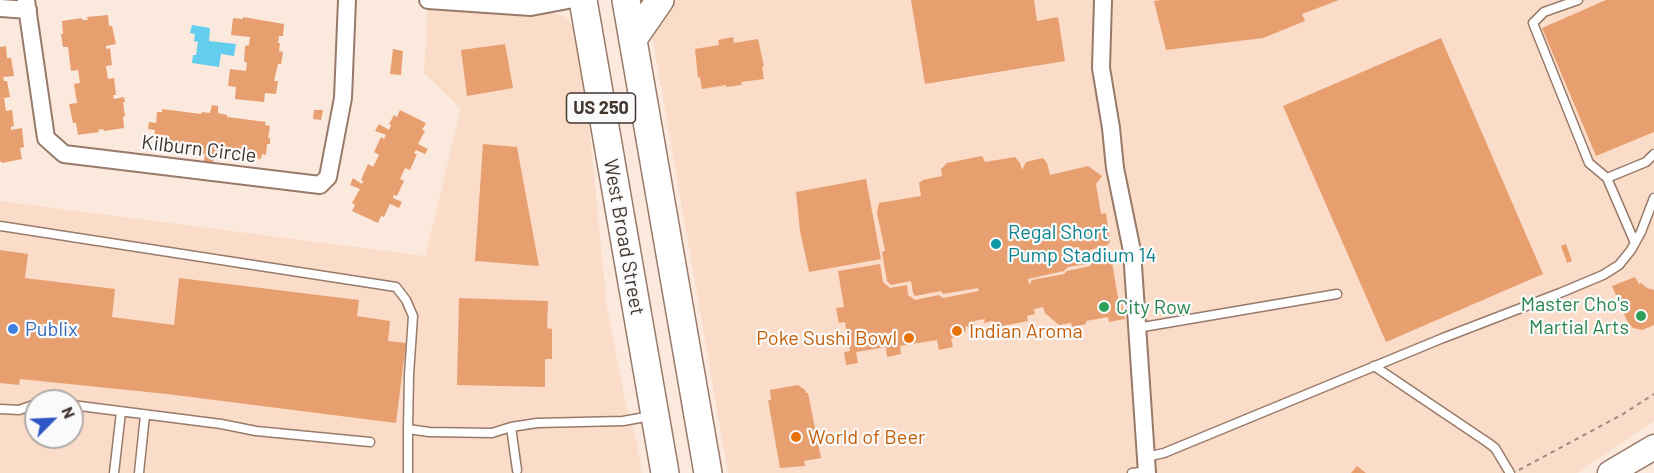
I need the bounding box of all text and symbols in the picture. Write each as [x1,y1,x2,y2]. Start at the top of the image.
road number: US 250 [566,93,636,123]
street label: Kilburn Circle [140,130,258,168]
street label: West Broad Street [598,157,650,317]
place label: Regal Short Pump Stadium 14 [1008,220,1157,267]
marker: Regal Short Pump Stadium 14 [989,237,1003,251]
place label: Master Cho's Martial Arts [1521,292,1629,339]
place label: City Row [1116,295,1191,319]
marker: City Row [1097,300,1111,314]
marker: Master Cho's Martial Arts [1634,309,1648,323]
place label: Publix [25,317,78,341]
place label: Indian Aroma [969,319,1083,343]
marker: Publix [6,322,20,336]
marker: Indian Aroma [950,324,964,338]
place label: Poke Sushi Bowl [756,326,897,350]
marker: Poke Sushi Bowl [902,331,916,345]
north arrow [24,389,84,449]
text: N [58,404,80,421]
place label: World of Beer [808,425,925,449]
marker: World of Beer [789,430,803,444]

